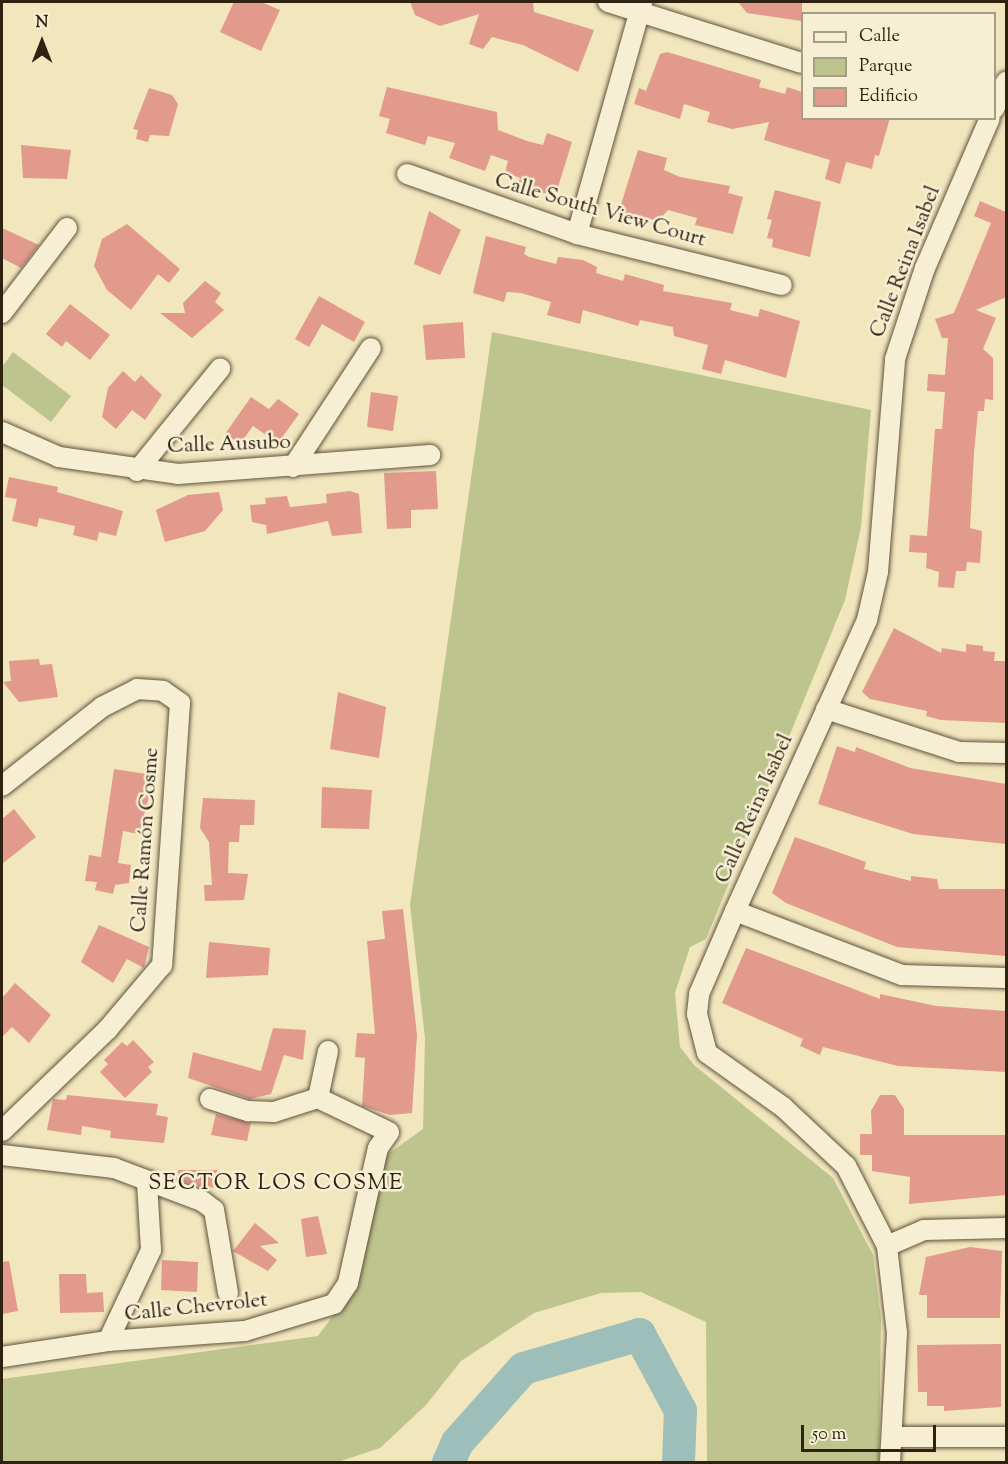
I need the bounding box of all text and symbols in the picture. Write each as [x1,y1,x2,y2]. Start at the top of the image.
north arrow [12,12,72,72]
text: N [36,12,48,35]
legend [801,12,996,120]
text: Calle [859,24,900,50]
text: Parque [859,54,912,80]
text: Edificio [859,84,918,110]
street label: Calle South View Court [492,169,708,253]
street label: Calle Reina Isabel [865,183,947,341]
street label: Calle Ausubo [167,430,291,460]
street label: Calle Reina Isabel [711,731,799,887]
street label: Calle Ramón Cosme [127,747,165,933]
district label: SECTOR LOS COSME [148,1172,404,1198]
street label: Calle Chevrolet [123,1288,269,1328]
scale bar [804,1413,939,1451]
text: 50 m [812,1422,846,1448]

